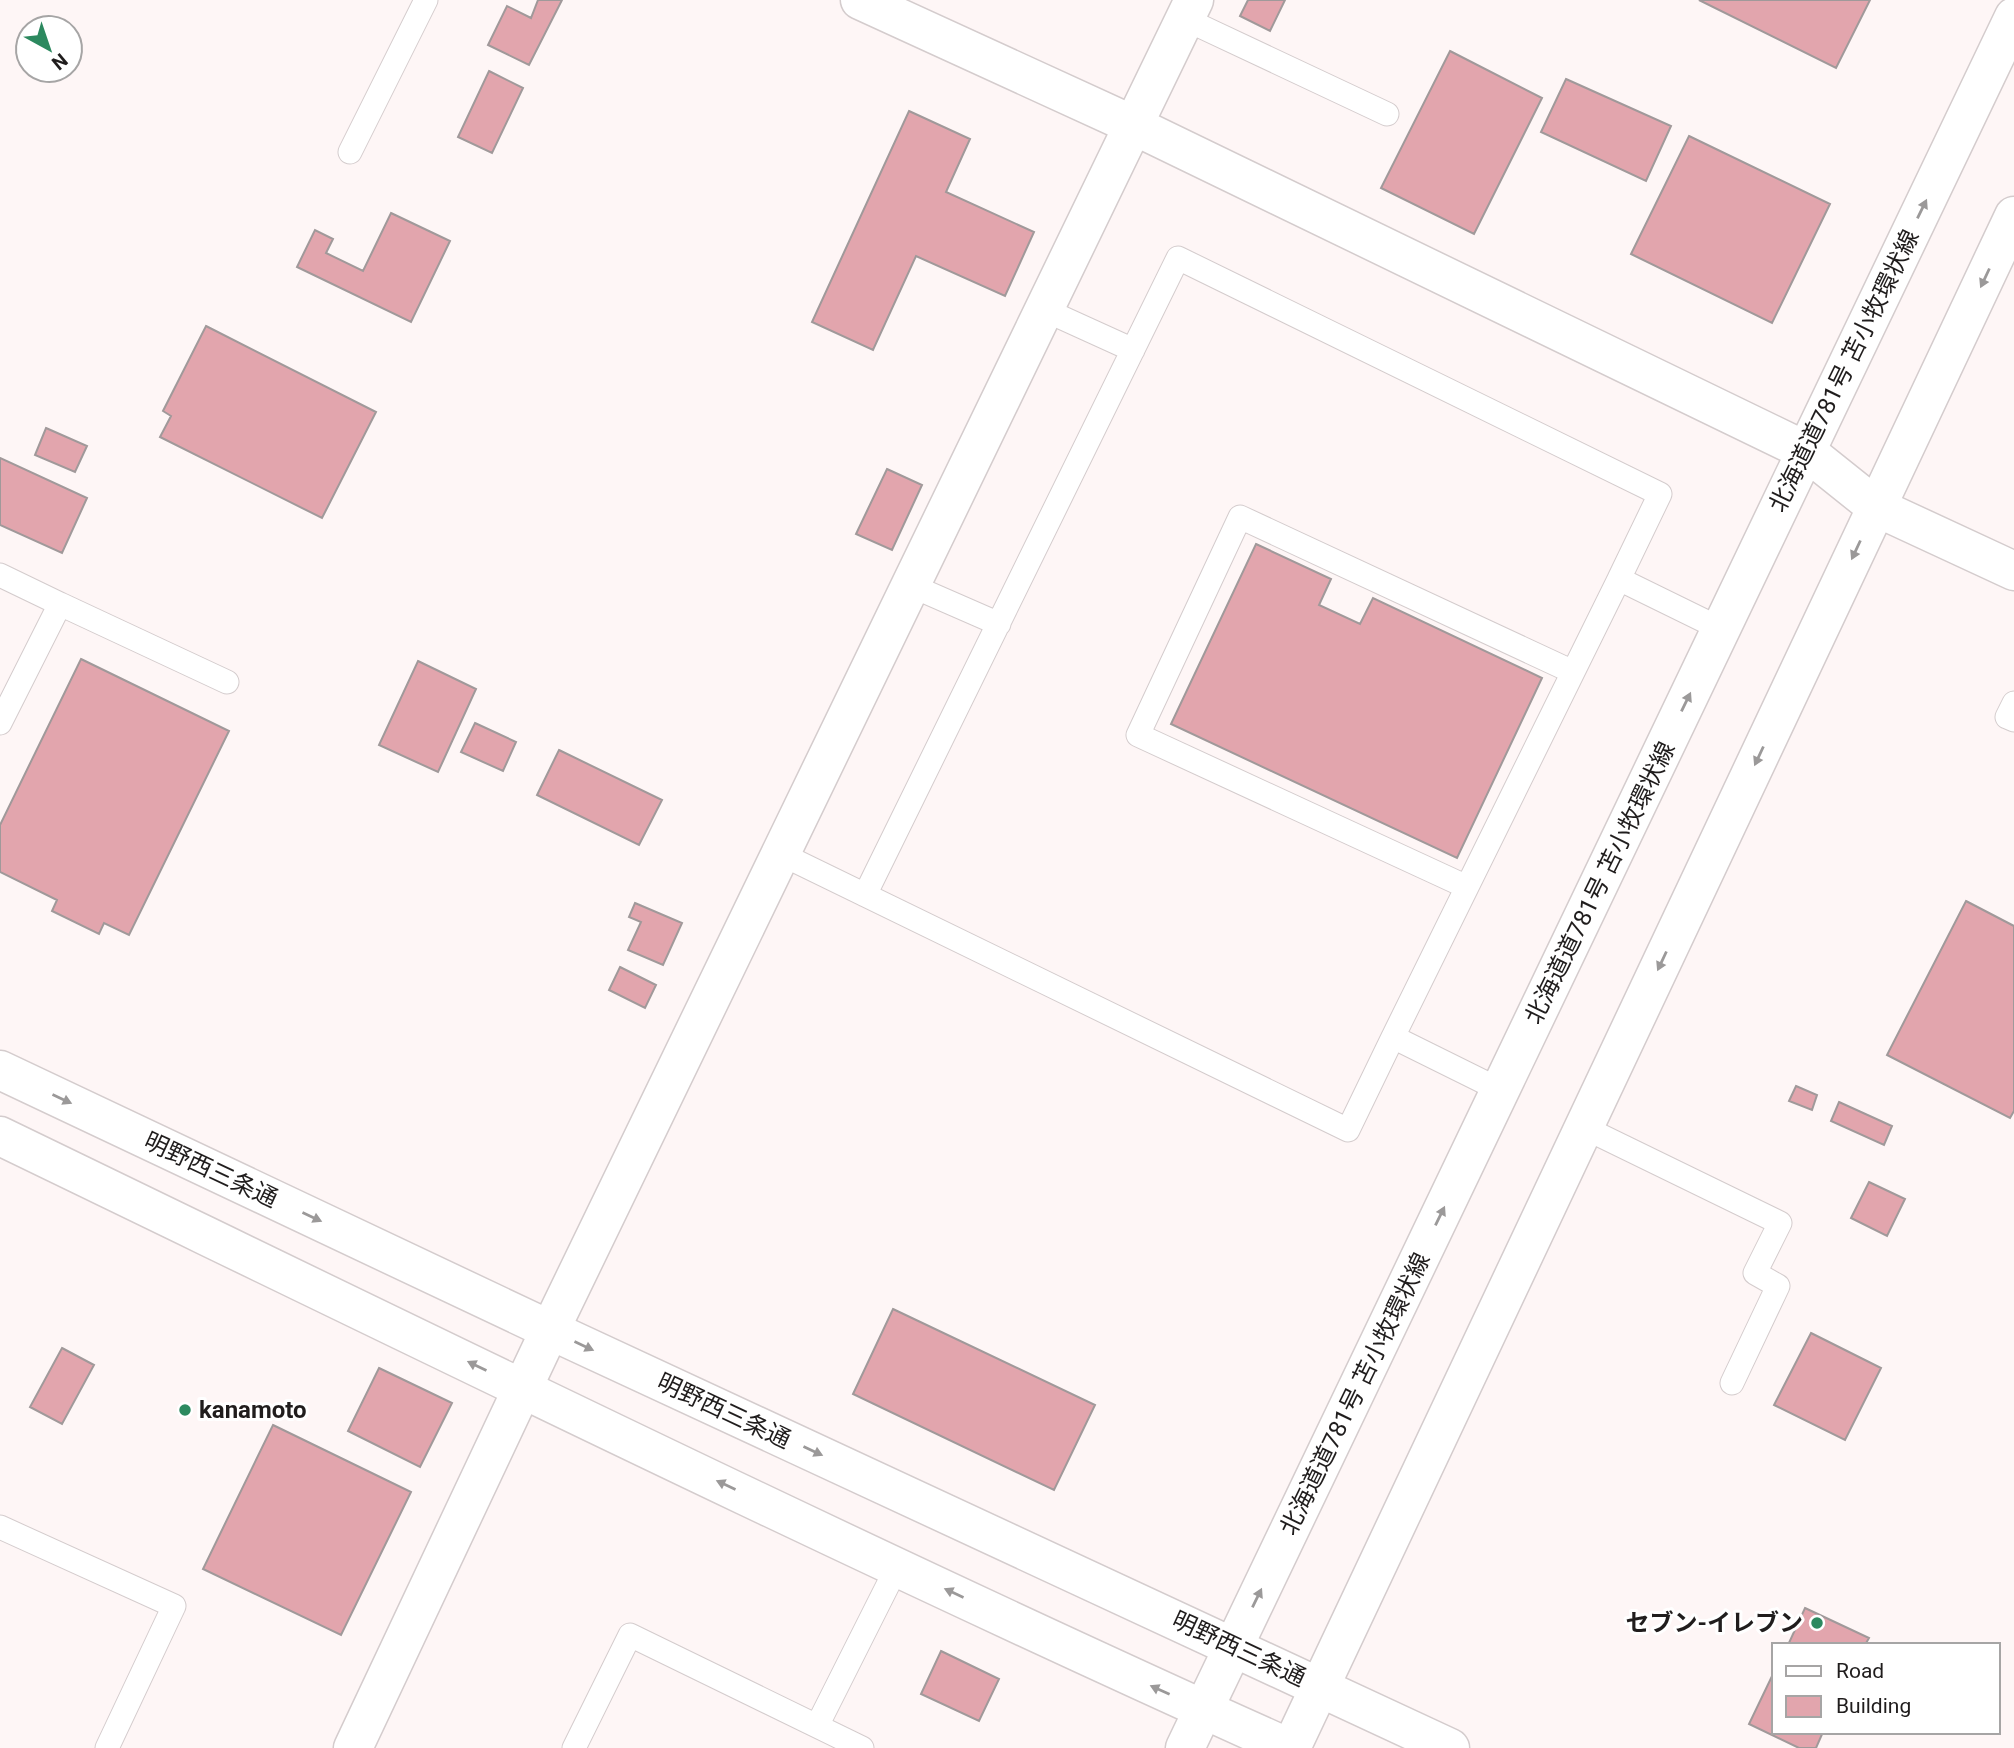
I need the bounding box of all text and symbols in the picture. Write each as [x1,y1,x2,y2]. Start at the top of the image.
north arrow [14,14,84,84]
text: N [47,49,72,75]
one-way arrow [1916,199,1928,219]
street label: 北海道道781号 苫小牧環状線 [1763,225,1925,517]
one-way arrow [1979,268,1991,288]
one-way arrow [1850,540,1862,560]
one-way arrow [1681,692,1692,712]
street label: 北海道道781号 苫小牧環状線 [1519,737,1681,1029]
one-way arrow [1753,746,1765,766]
one-way arrow [1656,951,1667,971]
one-way arrow [52,1093,72,1105]
street label: 明野西三条通 [140,1127,282,1213]
one-way arrow [1434,1206,1446,1226]
one-way arrow [302,1212,322,1223]
street label: 北海道道781号 苫小牧環状線 [1274,1248,1436,1540]
one-way arrow [574,1340,594,1352]
one-way arrow [467,1361,487,1372]
street label: 明野西三条通 [653,1368,795,1454]
place label: kanamoto [199,1396,307,1424]
marker: kanamoto [177,1402,193,1418]
one-way arrow [802,1446,823,1457]
one-way arrow [716,1480,736,1491]
one-way arrow [944,1588,964,1599]
one-way arrow [1252,1588,1263,1608]
street label: 明野西三条通 [1168,1606,1310,1692]
place label: セブン-イレブン [1626,1609,1803,1637]
marker: セブン-イレブン [1809,1615,1825,1631]
legend [1772,1643,2000,1734]
text: Road [1836,1659,1884,1683]
one-way arrow [1150,1684,1170,1696]
text: Building [1836,1694,1911,1718]

